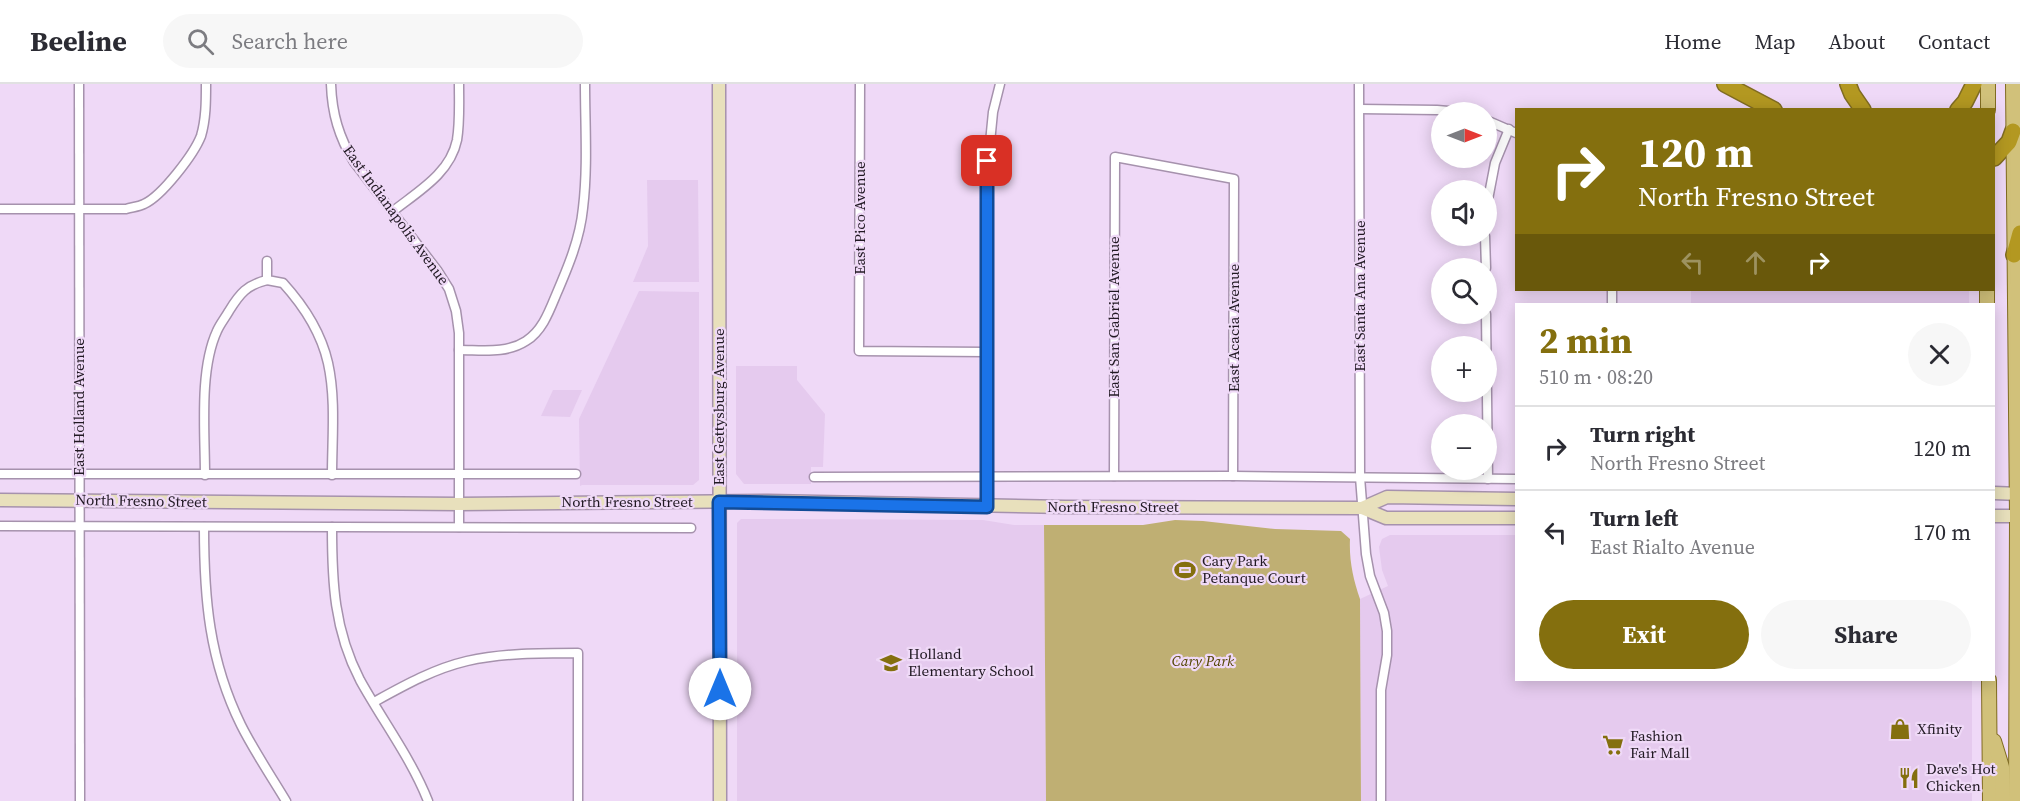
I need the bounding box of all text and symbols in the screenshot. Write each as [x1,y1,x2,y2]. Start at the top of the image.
search box [163,14,583,68]
text: Beeline [30,22,127,60]
icon: search [184,25,217,58]
text: Search here [232,26,348,56]
text: Home [1664,27,1722,56]
text: Map [1755,27,1796,56]
text: About [1829,27,1885,56]
text: Contact [1918,27,1990,56]
north arrow [1431,102,1497,168]
map controls [1431,102,1497,480]
text: 120 m [1638,123,1753,181]
icon: right [1539,132,1617,210]
pin [961,135,1012,186]
street label: East Indianapolis Avenue [338,140,455,289]
icon: arrive [970,144,1003,177]
street label: East Pico Avenue [849,161,870,275]
text: North Fresno Street [1638,178,1875,215]
button: sound [1431,180,1497,246]
street label: East Santa Ana Avenue [1349,220,1370,372]
street label: East San Gabriel Avenue [1103,236,1124,398]
icon: left [1676,246,1709,279]
icon: ahead [1739,246,1772,279]
icon: right [1802,246,1835,279]
button: search [1431,258,1497,324]
street label: East Acacia Avenue [1223,263,1244,392]
text: 2 min [1539,316,1632,365]
button: close [1908,323,1971,386]
street label: East Gettysburg Avenue [708,328,729,486]
button: + [1431,336,1497,402]
street label: East Holland Avenue [68,338,89,476]
text: 510 m · 08:20 [1539,363,1653,391]
button: − [1431,414,1497,480]
text: Turn right [1590,419,1695,449]
icon: right [1539,432,1572,465]
text: 120 m [1913,433,1971,463]
text: North Fresno Street [1590,449,1765,477]
street label: North Fresno Street [75,489,207,512]
street label: North Fresno Street [561,491,693,512]
street label: North Fresno Street [1047,496,1179,517]
text: Turn left [1590,503,1678,533]
icon: left [1539,516,1572,549]
text: 170 m [1913,517,1971,547]
text: East Rialto Avenue [1590,533,1755,561]
place label: Cary Park Petanque Court [1202,550,1306,588]
sports icon: Cary Park Petanque Court [1173,558,1197,582]
button: Exit [1539,600,1749,669]
button: Share [1761,600,1971,669]
place label: Holland Elementary School [908,643,1035,681]
park label: Cary Park [1172,650,1235,671]
school or university icon: Holland Elementary School [879,651,903,675]
position arrow [688,657,752,721]
shop icon: Xfinity [1888,717,1912,741]
place label: Xfinity [1917,718,1962,739]
place label: Fashion Fair Mall [1630,725,1690,763]
supermarket icon: Fashion Fair Mall [1601,733,1625,757]
place label: Dave's Hot Chicken [1926,758,1996,796]
restaurant icon: Dave's Hot Chicken [1897,766,1921,790]

